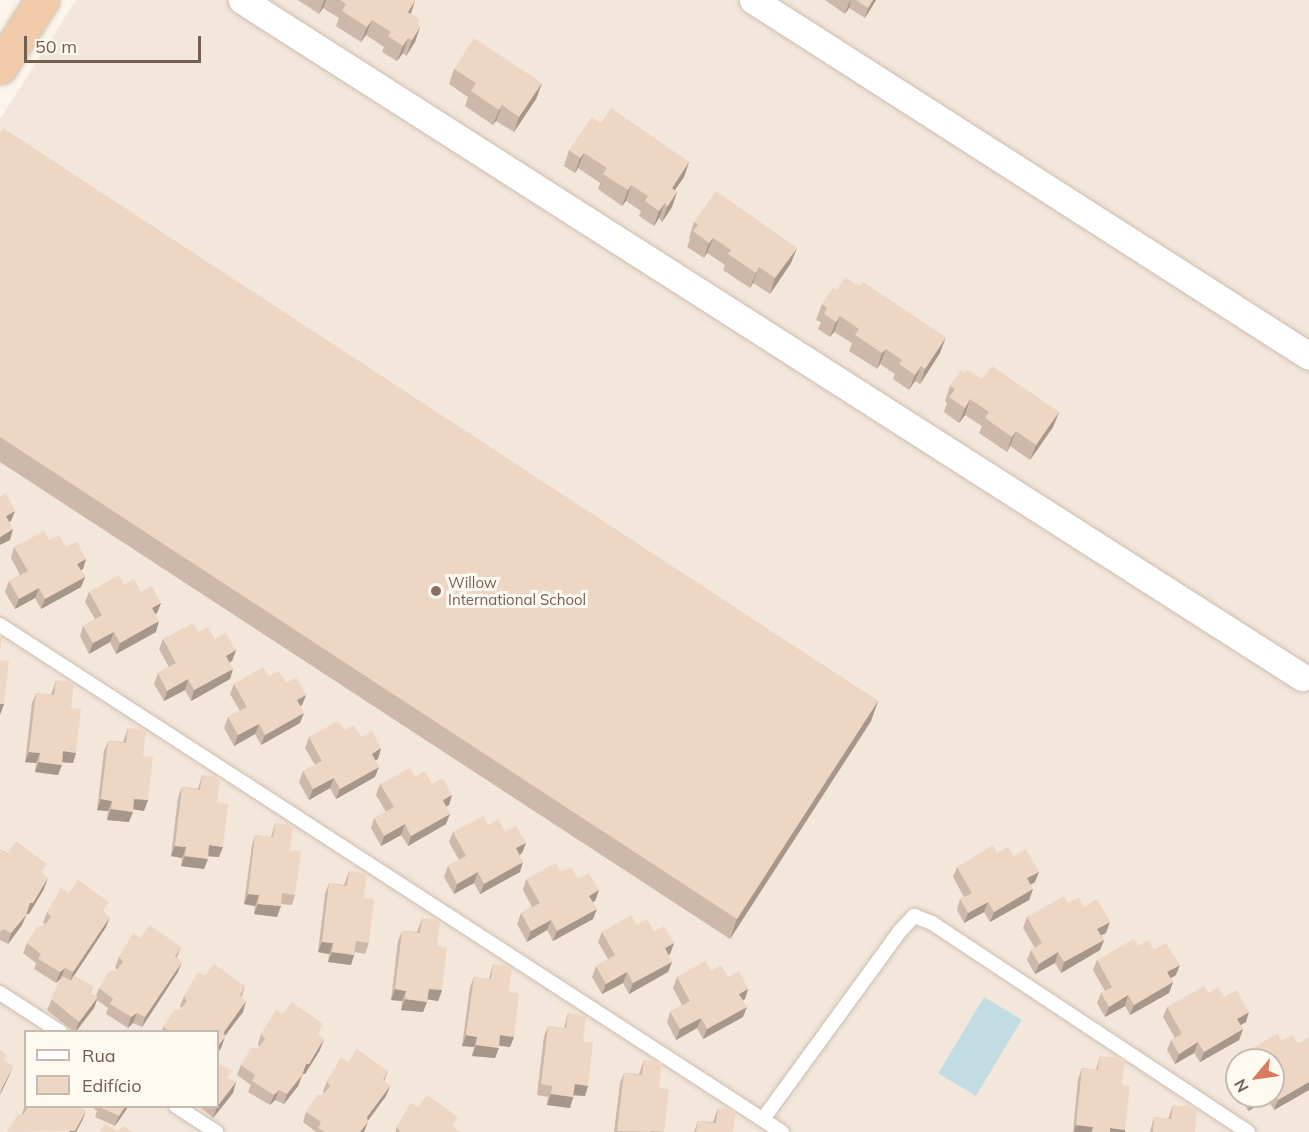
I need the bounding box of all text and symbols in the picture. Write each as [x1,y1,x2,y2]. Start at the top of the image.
scale bar [27,24,204,62]
text: 50 m [35,35,77,58]
place label: Willow International School [448,573,586,608]
marker: Willow International School [429,584,443,598]
legend [24,1030,219,1108]
text: Rua [82,1044,116,1067]
north arrow [1225,1048,1285,1108]
text: Edifício [82,1074,141,1097]
text: N [1229,1076,1253,1096]

